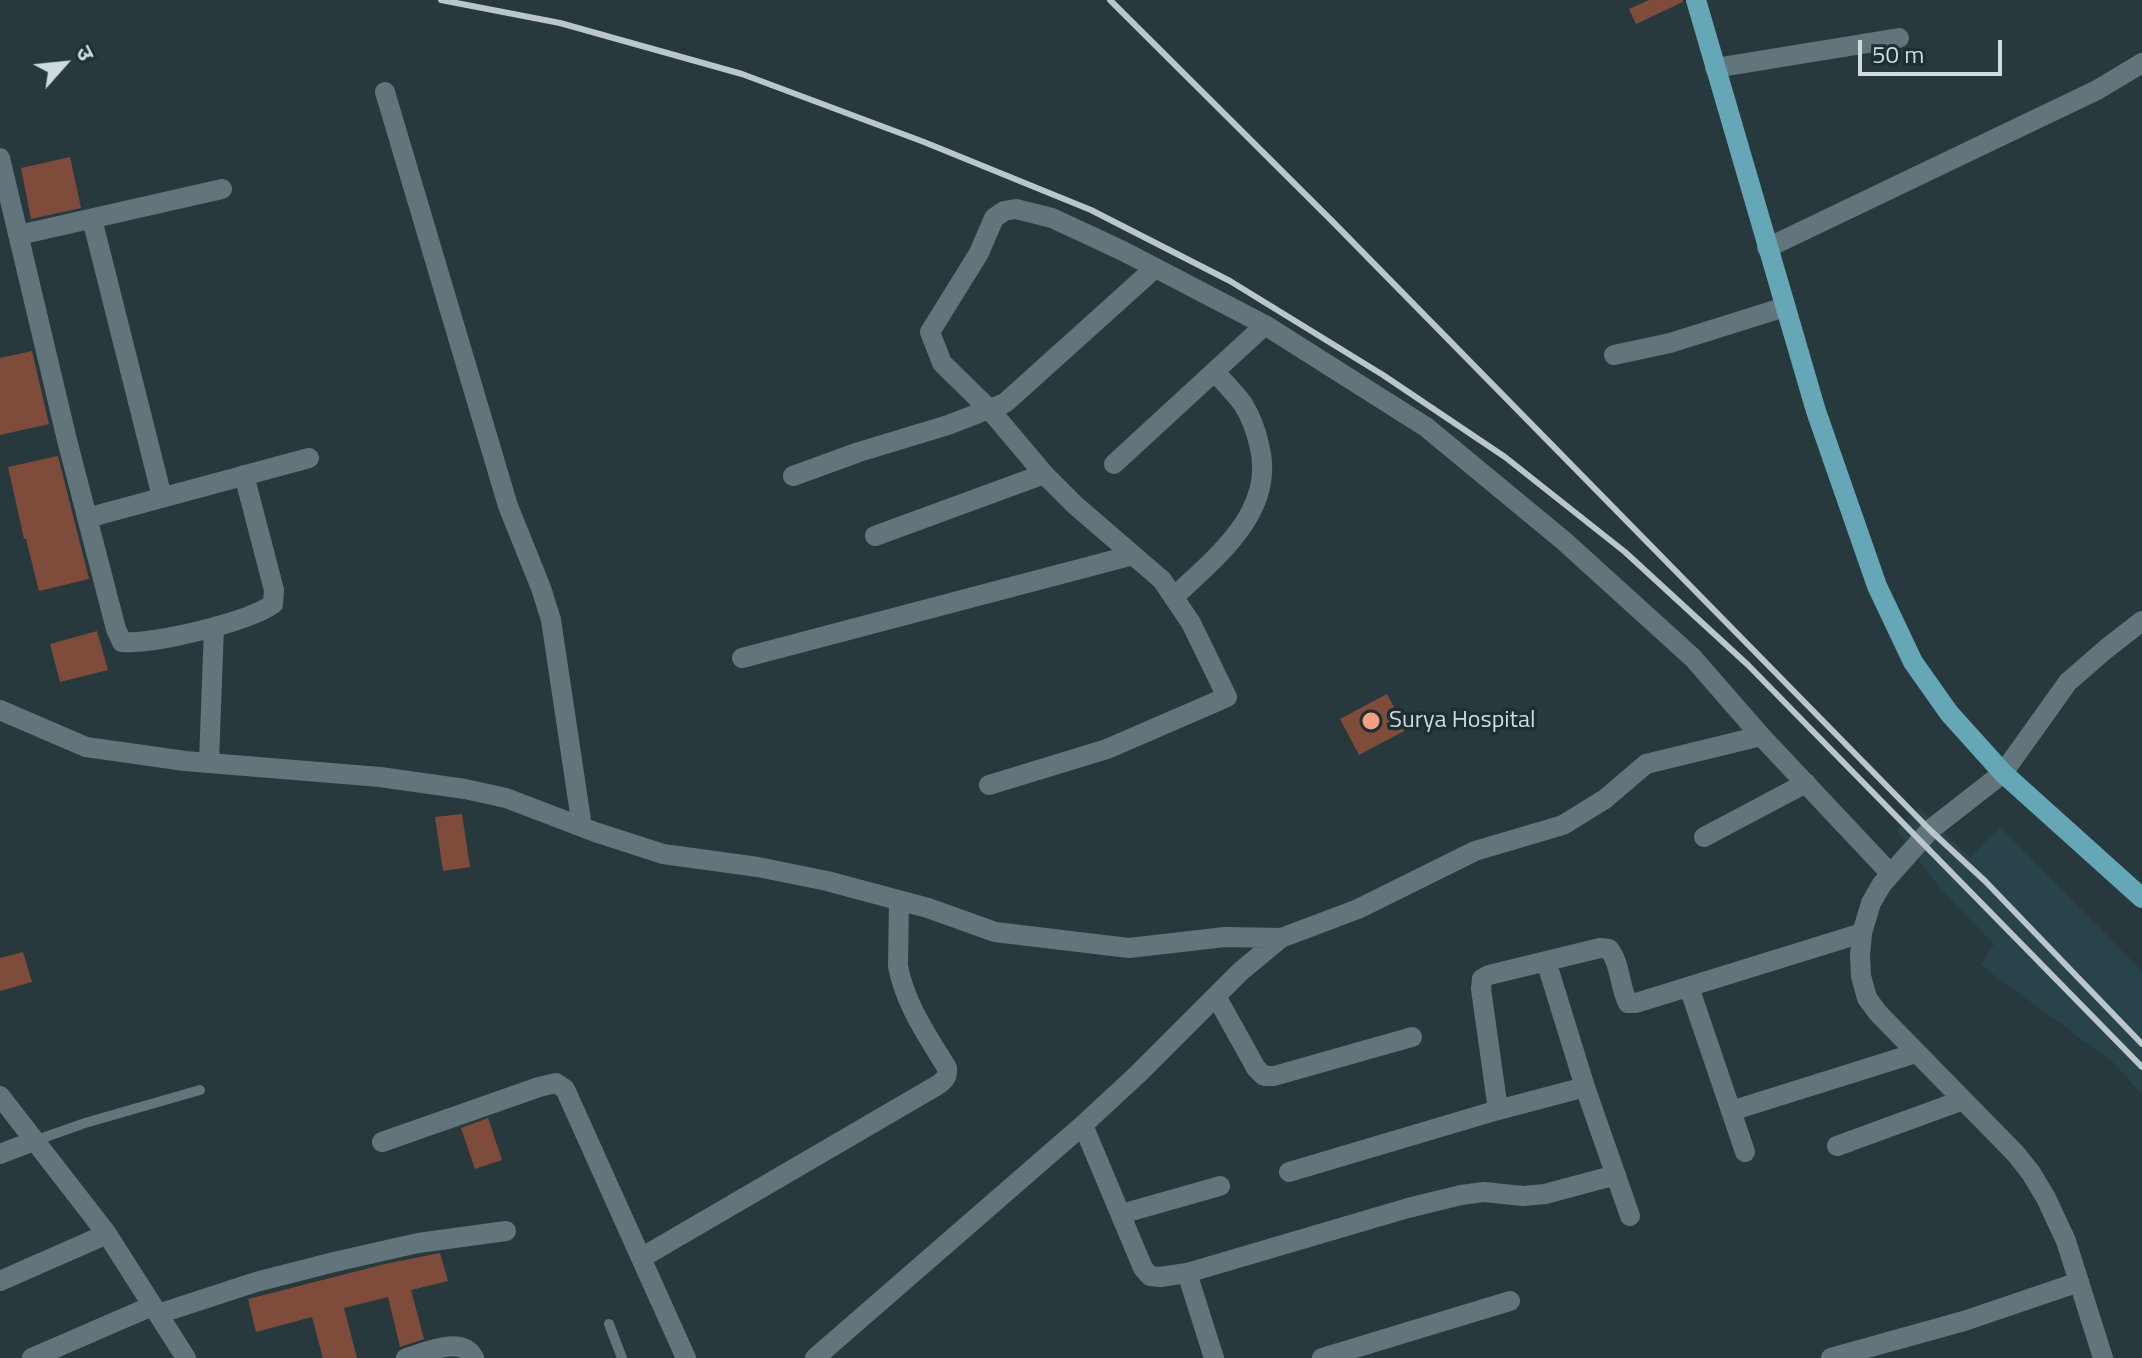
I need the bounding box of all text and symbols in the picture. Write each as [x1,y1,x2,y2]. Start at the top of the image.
north arrow [24,24,104,104]
scale bar [1862,24,2006,74]
text: 50 m [1872,36,1924,72]
text: उ [67,40,103,67]
place label: Surya Hospital [1389,707,1536,735]
marker: Surya Hospital [1360,710,1382,732]

